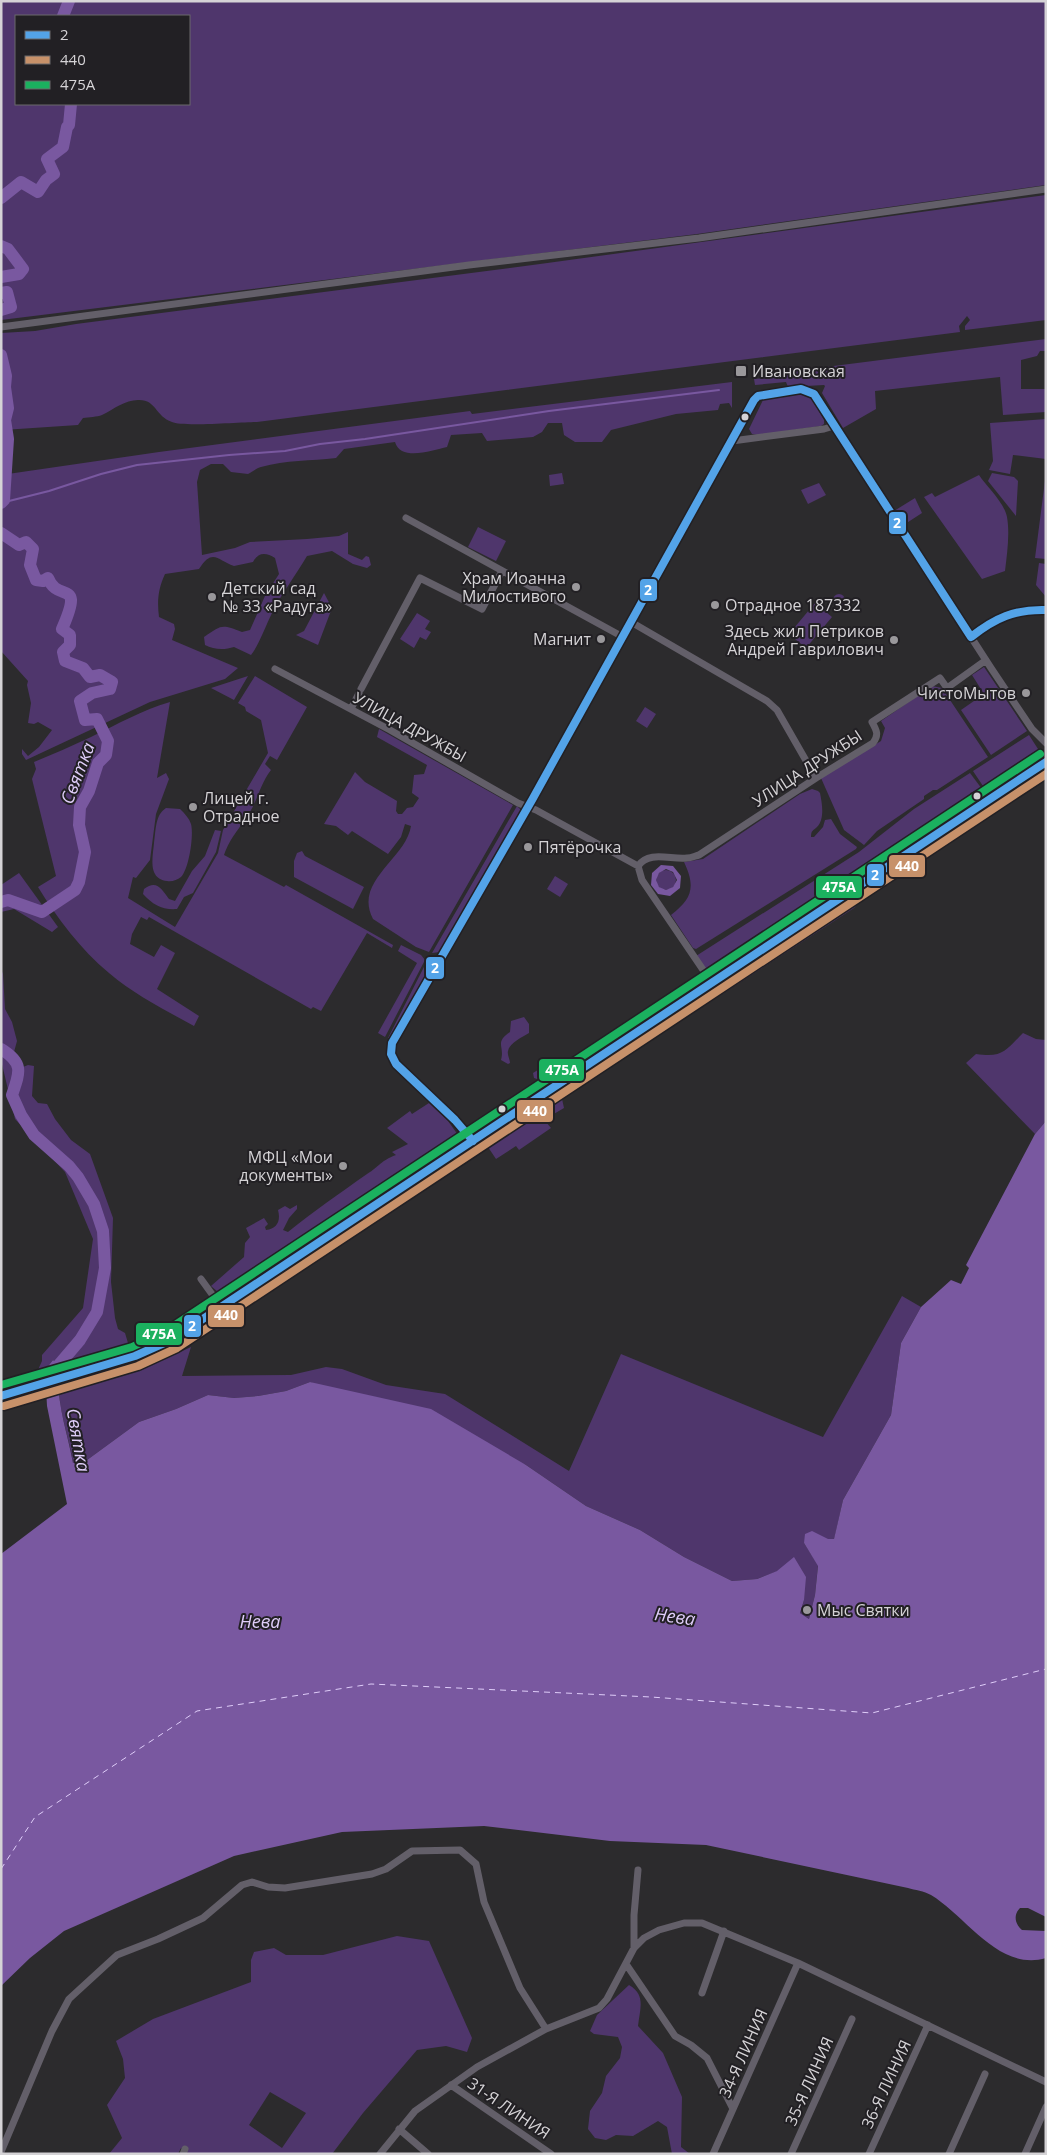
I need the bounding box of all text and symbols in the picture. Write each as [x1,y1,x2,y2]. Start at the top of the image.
legend [15,15,190,105]
text: 2 [60,24,69,44]
text: 440 [60,49,86,69]
text: 475А [60,74,96,94]
place label: Ивановская [752,360,845,382]
marker: Ивановская [734,364,748,378]
unlabelled marker [740,412,750,422]
line badge: 2 [888,511,907,535]
text: 2 [893,513,901,532]
place label: Храм Иоанна Милостивого [462,567,566,607]
place label: Детский сад № 33 «Радуга» [222,577,332,617]
line badge: 2 [639,578,658,602]
text: 2 [644,580,652,599]
marker: Храм Иоанна Милостивого [570,581,582,593]
marker: Детский сад № 33 «Радуга» [206,591,218,603]
place label: Отрадное 187332 [725,594,861,616]
marker: Отрадное 187332 [709,599,721,611]
place label: Здесь жил Петриков Андрей Гаврилович [725,620,884,660]
place label: Магнит [533,628,591,650]
marker: Магнит [595,633,607,645]
marker: Здесь жил Петриков Андрей Гаврилович [888,634,900,646]
place label: ЧистоМытов [917,682,1016,704]
street label: УЛИЦА ДРУЖБЫ [349,687,471,767]
marker: ЧистоМытов [1020,687,1032,699]
street label: УЛИЦА ДРУЖБЫ [748,724,866,812]
water label: Святка [54,739,100,807]
place label: Лицей г. Отрадное [203,787,280,827]
unlabelled marker [972,791,982,801]
marker: Лицей г. Отрадное [187,801,199,813]
place label: Пятёрочка [538,836,621,858]
marker: Пятёрочка [522,841,534,853]
line badge: 440 [888,854,926,878]
text: 440 [895,856,919,875]
line badge: 2 [866,863,885,887]
text: 2 [871,865,879,884]
line badge: 475А [815,875,863,899]
text: 475А [822,877,856,896]
line badge: 2 [425,956,445,980]
text: 2 [431,958,439,977]
line badge: 475А [538,1058,585,1082]
text: 475А [545,1060,579,1079]
line badge: 440 [516,1099,554,1123]
text: 440 [523,1101,547,1120]
unlabelled marker [497,1104,507,1114]
place label: МФЦ «Мои документы» [239,1146,333,1186]
marker: МФЦ «Мои документы» [337,1160,349,1172]
line badge: 440 [207,1304,245,1328]
text: 440 [214,1305,238,1324]
line badge: 2 [183,1314,202,1338]
text: 2 [188,1316,196,1335]
line badge: 475А [135,1322,183,1346]
text: 475А [142,1324,176,1343]
water label: Святка [62,1406,96,1474]
place label: Мыс Святки [817,1599,910,1621]
water label: Нева [653,1601,697,1631]
marker: Мыс Святки [801,1604,813,1616]
water label: Нева [239,1609,281,1633]
street label: 34-Я ЛИНИЯ [714,2005,772,2101]
street label: 35-Я ЛИНИЯ [780,2033,838,2129]
street label: 36-Я ЛИНИЯ [856,2036,916,2132]
street label: 31-Я ЛИНИЯ [463,2072,555,2144]

